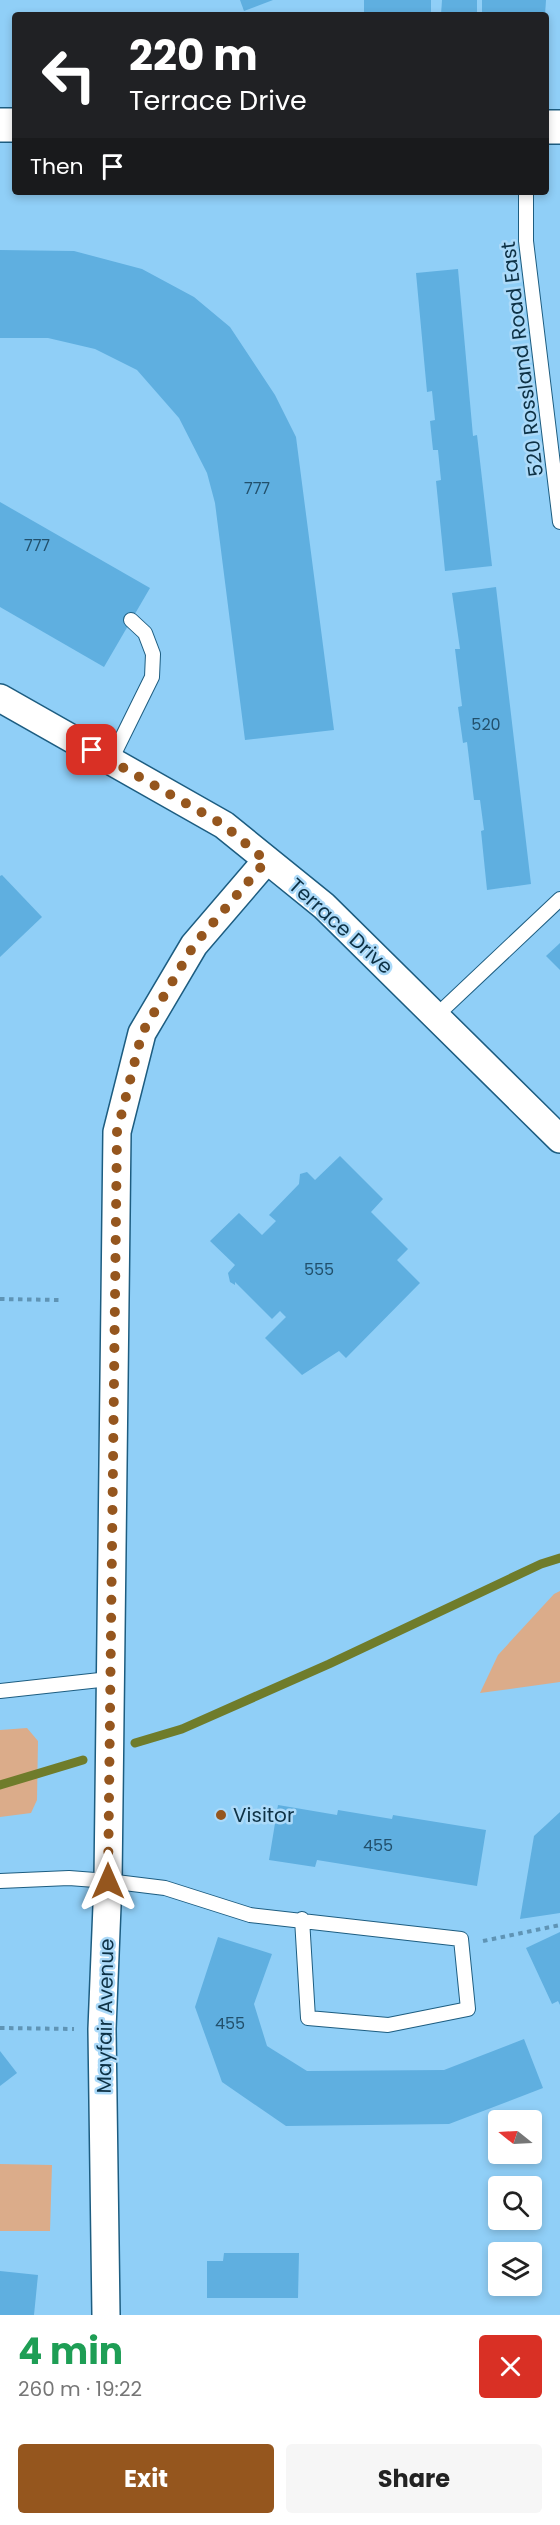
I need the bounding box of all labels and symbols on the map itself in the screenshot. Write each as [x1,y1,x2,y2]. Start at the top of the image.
street label: 520 Rossland Road East [494,240,550,478]
house number: 777 [244,477,270,500]
house number: 777 [24,534,50,557]
house number: 520 [471,713,501,736]
pin [66,724,117,775]
street label: Terrace Drive [283,872,399,980]
house number: 555 [304,1258,334,1281]
place label: Visitor [233,1801,294,1829]
marker: Visitor [214,1808,228,1822]
house number: 455 [363,1834,393,1857]
position arrow [76,1849,140,1913]
street label: Mayfair Avenue [90,1938,120,2094]
house number: 455 [215,2012,245,2035]
north arrow [488,2110,542,2164]

